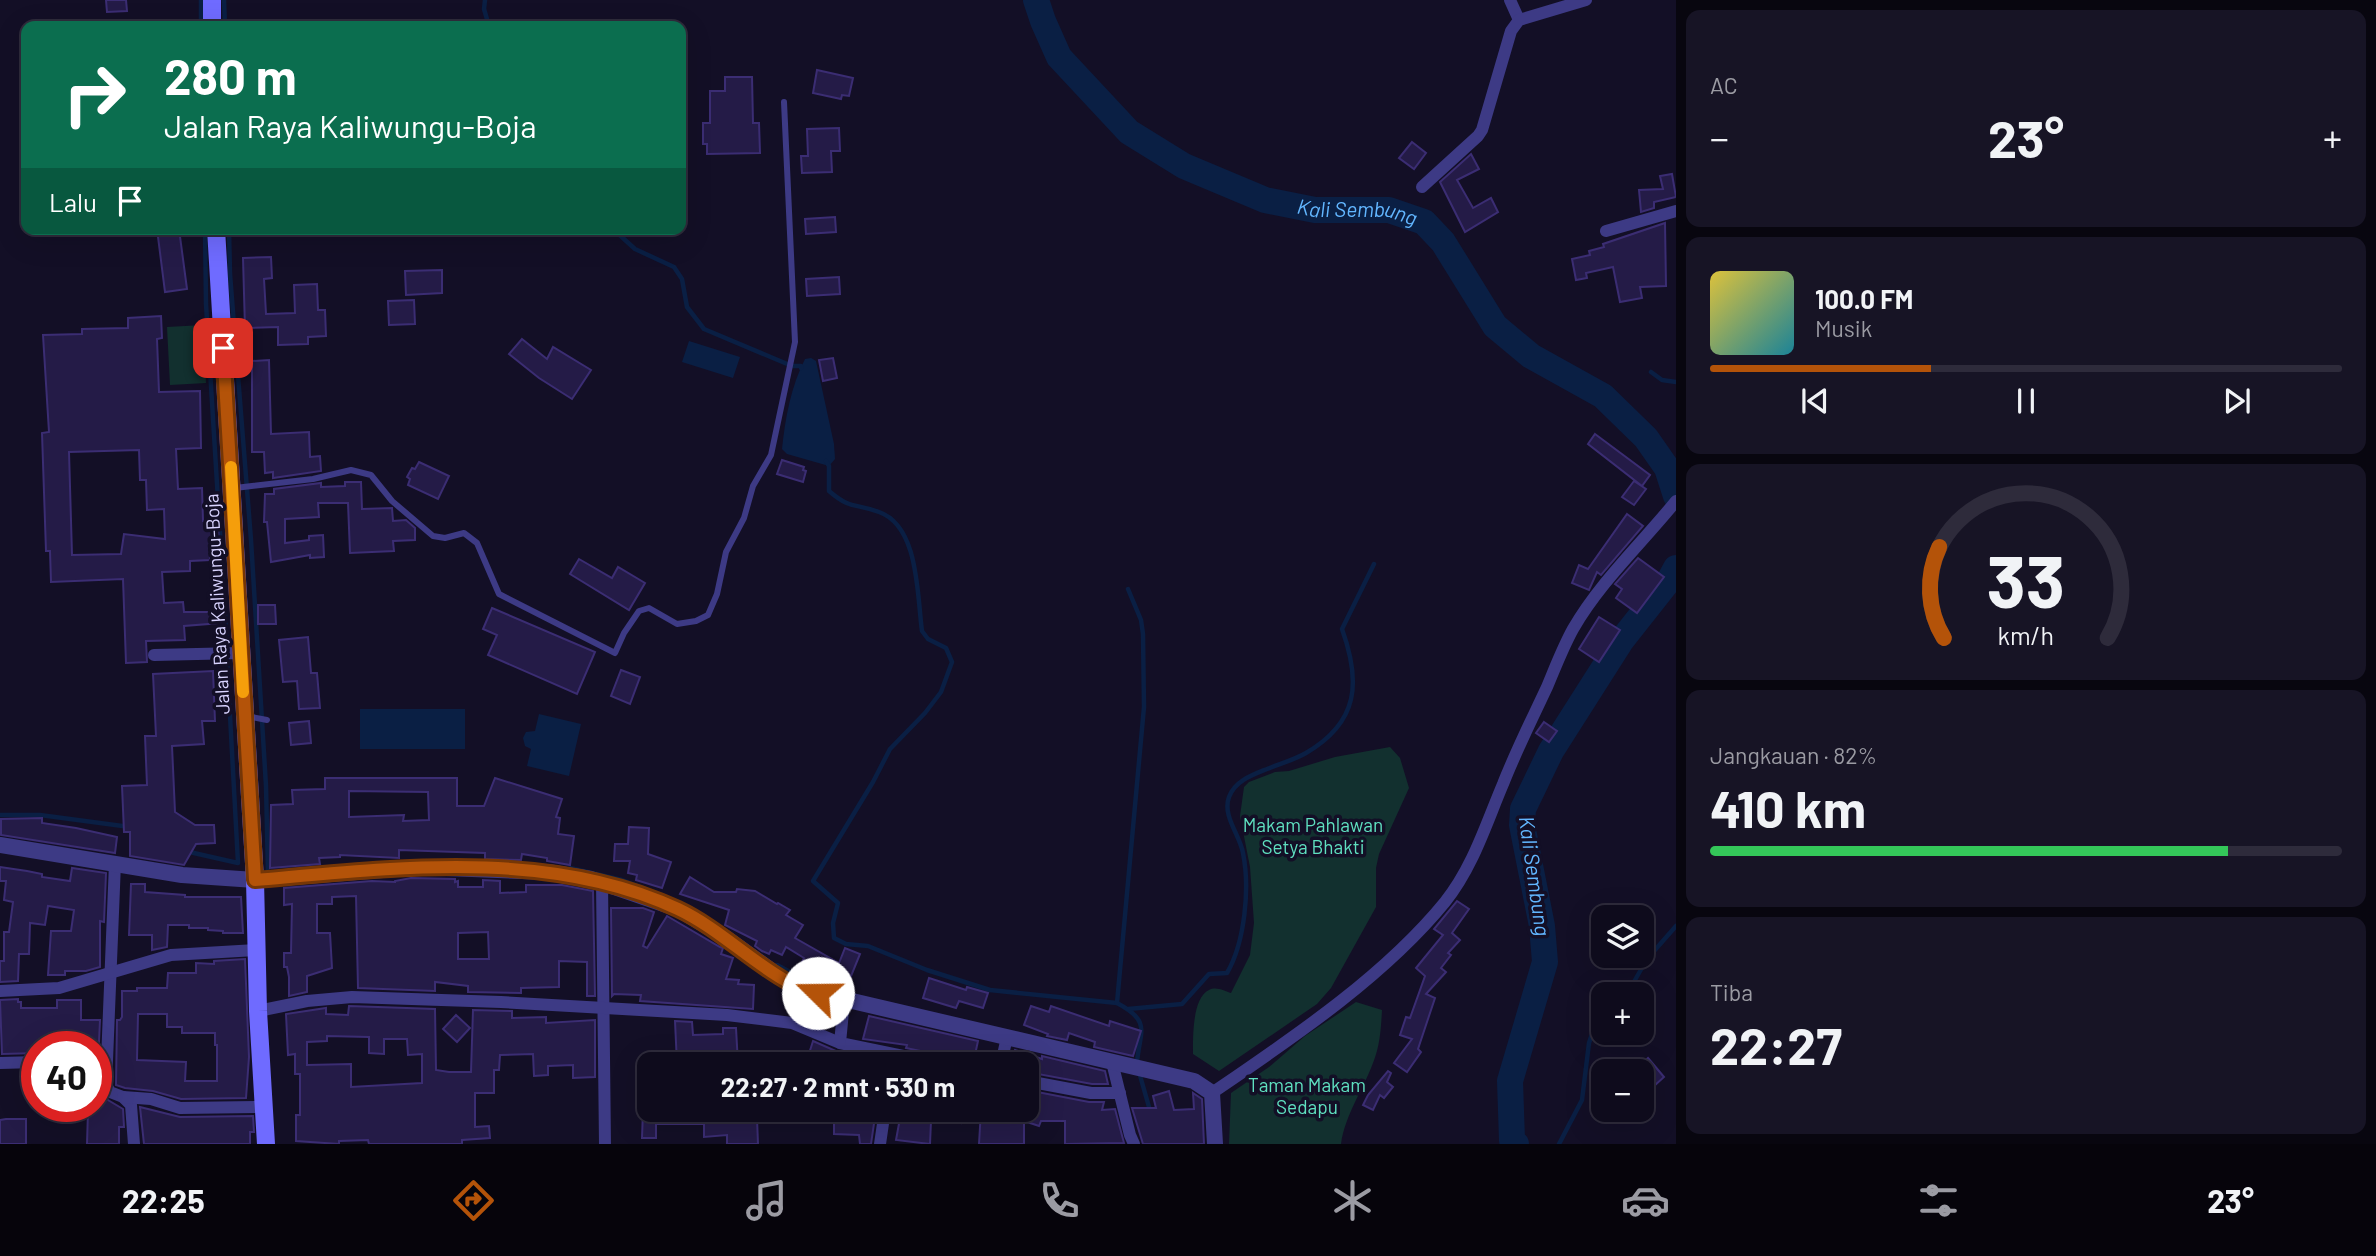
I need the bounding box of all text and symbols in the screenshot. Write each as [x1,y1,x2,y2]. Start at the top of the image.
text: 280 m [164,46,297,105]
icon: right [49,49,140,140]
text: AC [1710,71,1738,99]
text: Jalan Raya Kaliwungu-Boja [164,106,537,144]
text: 23° [1988,106,2064,168]
text: − [1710,114,1729,160]
text: + [2323,114,2342,160]
icon: arrive [111,182,149,220]
text: Lalu [49,186,97,217]
water label: Kali Sembung [1295,193,1421,230]
text: 100.0 FM [1815,283,1913,314]
text: Musik [1815,314,1872,342]
pin [193,318,253,378]
icon: arrive [204,329,242,367]
icon: previous [1796,382,1834,420]
icon: pause [2007,382,2045,420]
icon: next [2218,382,2256,420]
street label: Jalan Raya Kaliwungu-Boja [199,493,234,715]
text: 33 [1987,535,2065,623]
text: km/h [1998,620,2054,650]
text: Jangkauan · 82% [1710,741,1877,769]
text: 410 km [1710,776,1866,838]
park label: Makam Pahlawan Setya Bhakti [1243,813,1383,858]
water label: Kali Sembung [1515,814,1556,937]
map controls [1591,905,1654,1122]
button: layers [1591,905,1654,968]
position arrow [781,956,855,1030]
text: Tiba [1710,978,1753,1006]
button: + [1591,982,1654,1045]
text: 22:27 [1710,1013,1842,1075]
speed limit sign: 40 [21,1031,112,1122]
button: − [1591,1059,1654,1122]
text: 22:27 · 2 mnt · 530 m [721,1071,955,1102]
park label: Taman Makam Sedapu [1248,1073,1366,1118]
icon: directions [449,1176,498,1225]
icon: music [742,1176,791,1225]
icon: phone [1035,1176,1084,1225]
icon: climate [1328,1176,1377,1225]
icon: car [1621,1176,1670,1225]
icon: filters [1914,1176,1963,1225]
text: 22:25 [122,1181,205,1219]
text: 23° [2207,1181,2254,1219]

